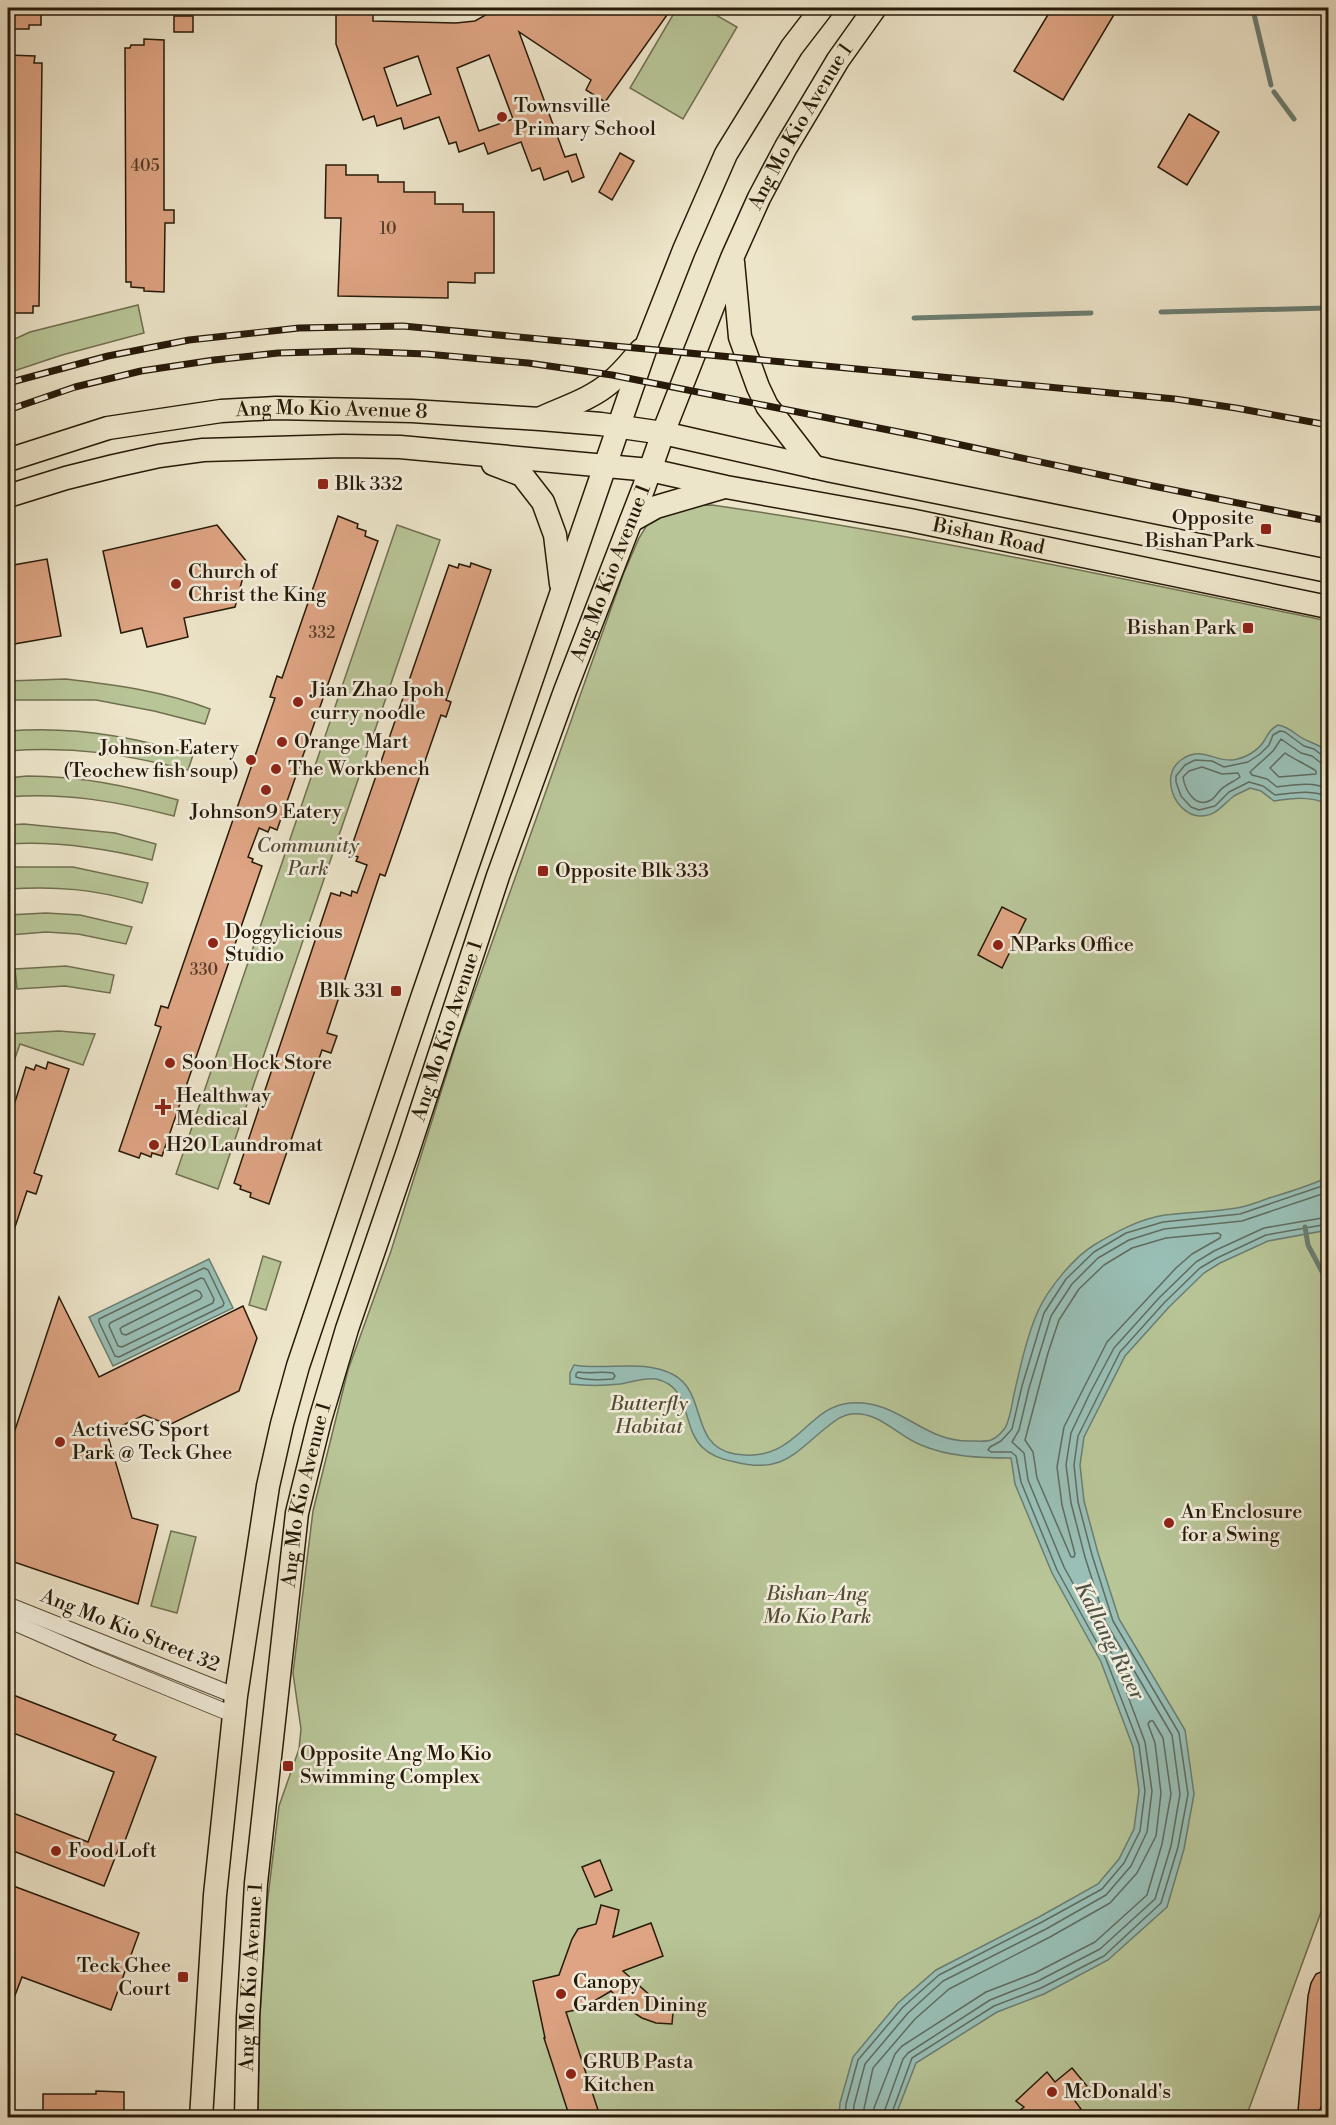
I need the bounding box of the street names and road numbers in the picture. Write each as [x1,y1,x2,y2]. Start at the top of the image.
street label: Ang Mo Kio Avenue 1 [742,38,859,215]
street label: Ang Mo Kio Avenue 8 [234,395,428,424]
street label: Ang Mo Kio Avenue 1 [565,480,657,666]
street label: Bishan Road [929,512,1048,560]
street label: Ang Mo Kio Avenue 1 [406,937,489,1125]
street label: Ang Mo Kio Avenue 1 [276,1399,337,1590]
street label: Ang Mo Kio Street 32 [36,1583,223,1678]
street label: Ang Mo Kio Avenue 1 [234,1882,268,2073]

